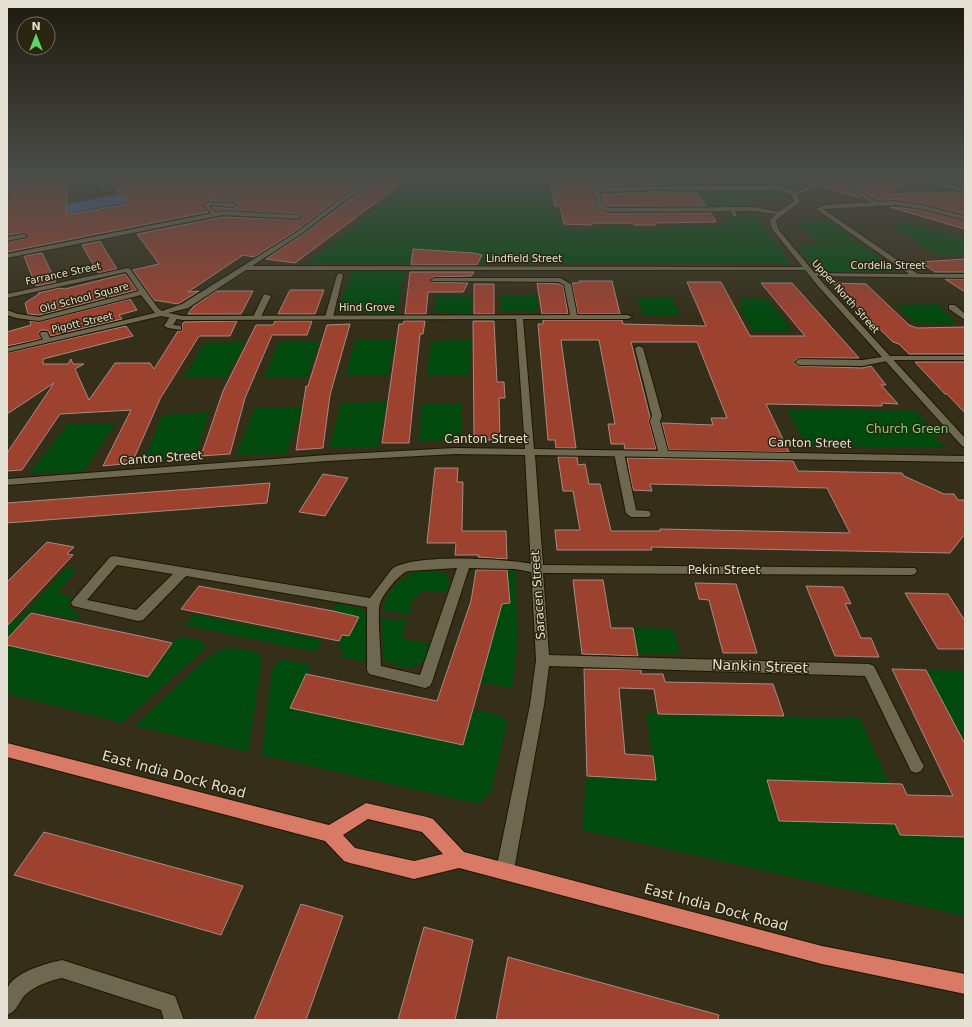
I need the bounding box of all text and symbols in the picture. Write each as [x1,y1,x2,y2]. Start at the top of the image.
north arrow [16,16,56,56]
text: N [31,20,41,33]
street label: Lindfield Street [486,253,562,264]
street label: Upper North Street [810,257,882,335]
street label: Farrance Street [24,260,102,287]
street label: Cordelia Street [851,260,925,271]
street label: Old School Square [38,280,130,315]
street label: Hind Grove [339,302,395,313]
street label: Pigott Street [50,310,114,335]
park label: Church Green [866,422,948,436]
street label: Canton Street [444,432,528,446]
street label: Canton Street [768,435,852,451]
street label: Canton Street [119,448,203,468]
street label: Saracen Street [528,550,548,640]
street label: Pekin Street [688,563,760,577]
street label: Nankin Street [712,656,809,676]
street label: East India Dock Road [100,747,248,801]
street label: East India Dock Road [642,880,790,934]

